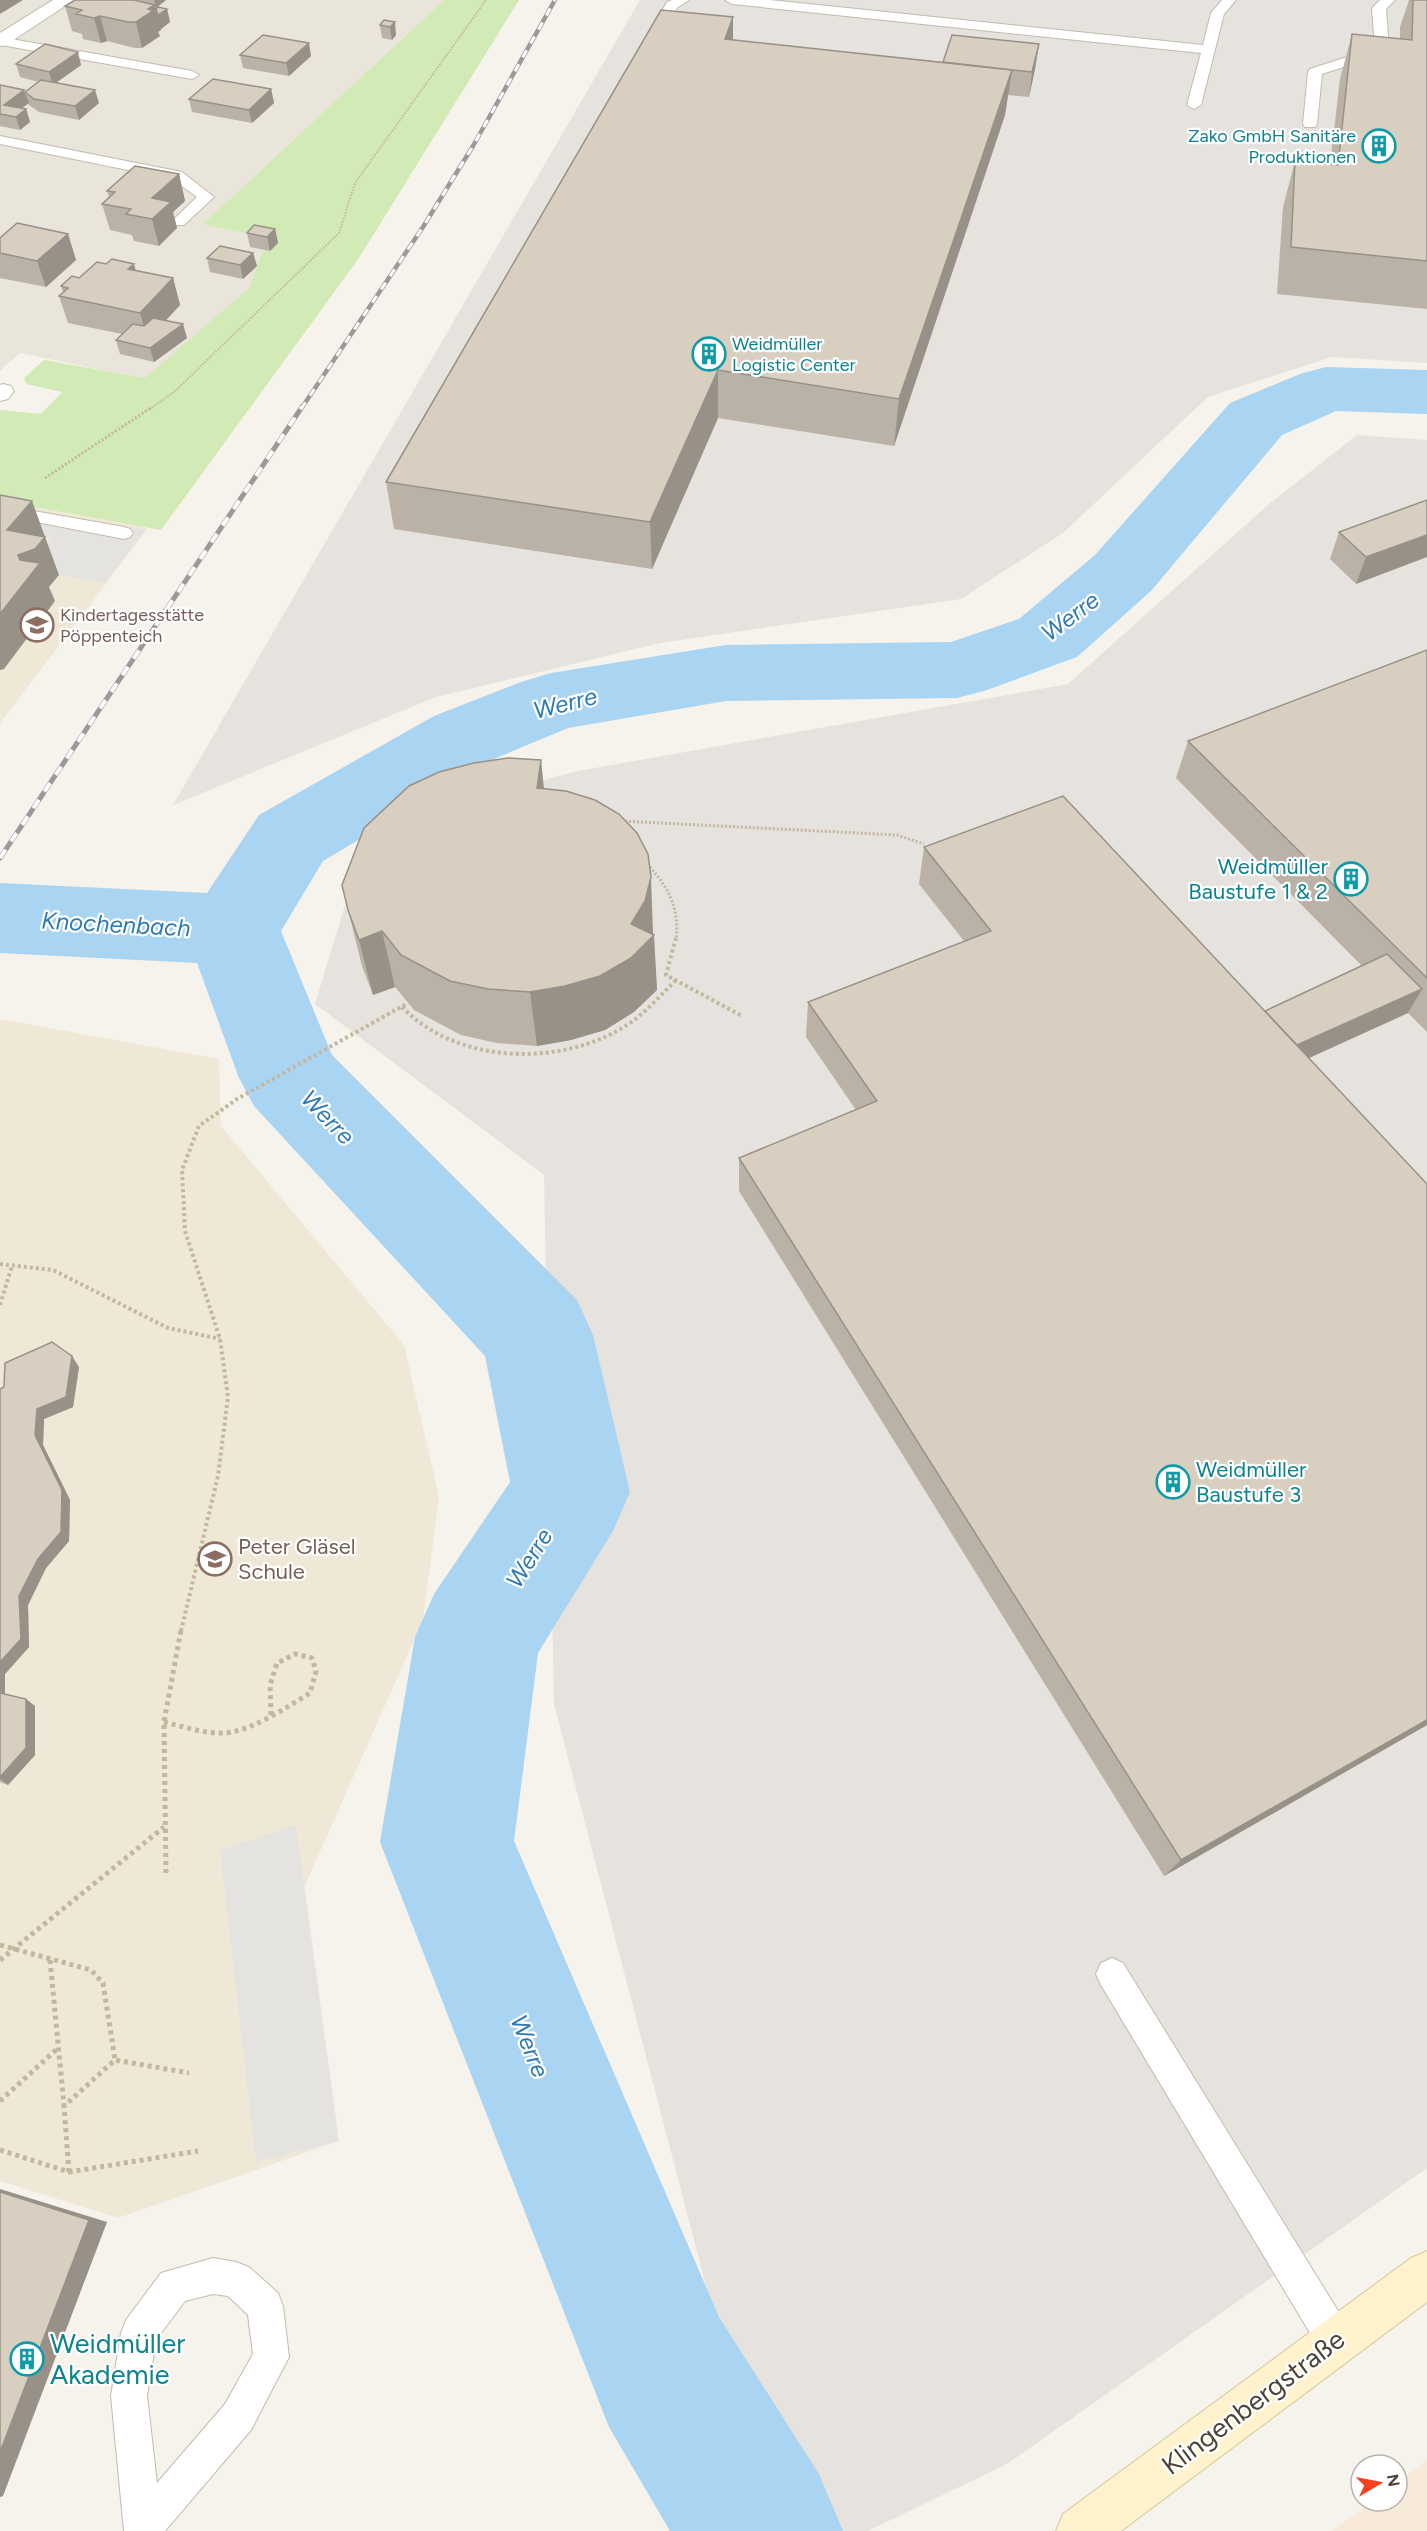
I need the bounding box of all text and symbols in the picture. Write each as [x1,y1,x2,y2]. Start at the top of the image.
place label: Zako GmbH Sanitäre Produktionen [1188,125,1356,168]
building icon: Zako GmbH Sanitäre Produktionen [1361,128,1397,164]
place label: Weidmüller Logistic Center [732,333,856,376]
building icon: Weidmüller Logistic Center [691,336,727,372]
water label: Werre [1035,585,1105,647]
place label: Kindertagesstätte Pöppenteich [60,604,204,647]
school or university icon: Kindertagesstätte Pöppenteich [19,607,55,643]
water label: Werre [530,681,600,725]
place label: Weidmüller Baustufe 1 & 2 [1188,853,1329,905]
building icon: Weidmüller Baustufe 1 & 2 [1333,861,1369,897]
water label: Knochenbach [41,906,191,942]
water label: Werre [295,1084,361,1150]
place label: Weidmüller Baustufe 3 [1196,1456,1307,1508]
building icon: Weidmüller Baustufe 3 [1155,1464,1191,1500]
water label: Werre [500,1523,558,1593]
place label: Peter Gläsel Schule [238,1533,356,1585]
school or university icon: Peter Gläsel Schule [197,1541,233,1577]
water label: Werre [504,2011,556,2081]
street label: Klingenbergstraße [1155,2322,1351,2482]
place label: Weidmüller Akademie [50,2327,185,2391]
building icon: Weidmüller Akademie [9,2341,45,2377]
north arrow [1349,2453,1409,2513]
text: N [1383,2473,1404,2488]

